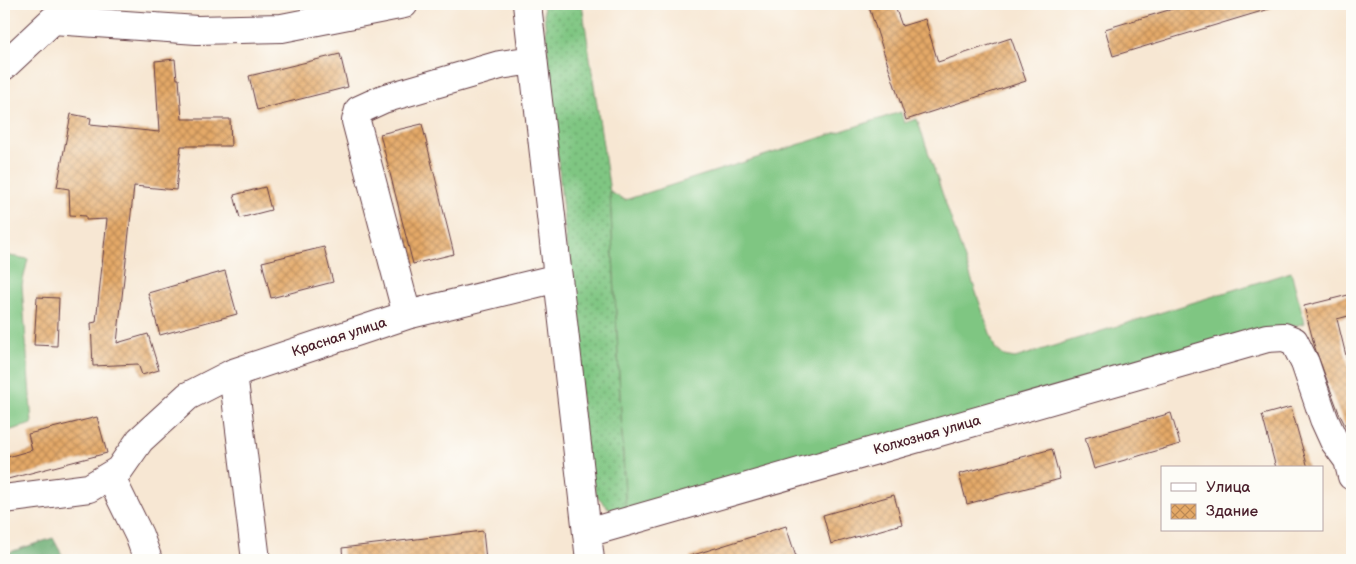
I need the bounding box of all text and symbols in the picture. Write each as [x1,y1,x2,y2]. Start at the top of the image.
street label: Красная улица [290,313,389,360]
street label: Колхозная улица [871,411,983,458]
legend [1161,466,1324,532]
text: Улица [1206,478,1251,497]
text: Здание [1206,502,1258,521]

